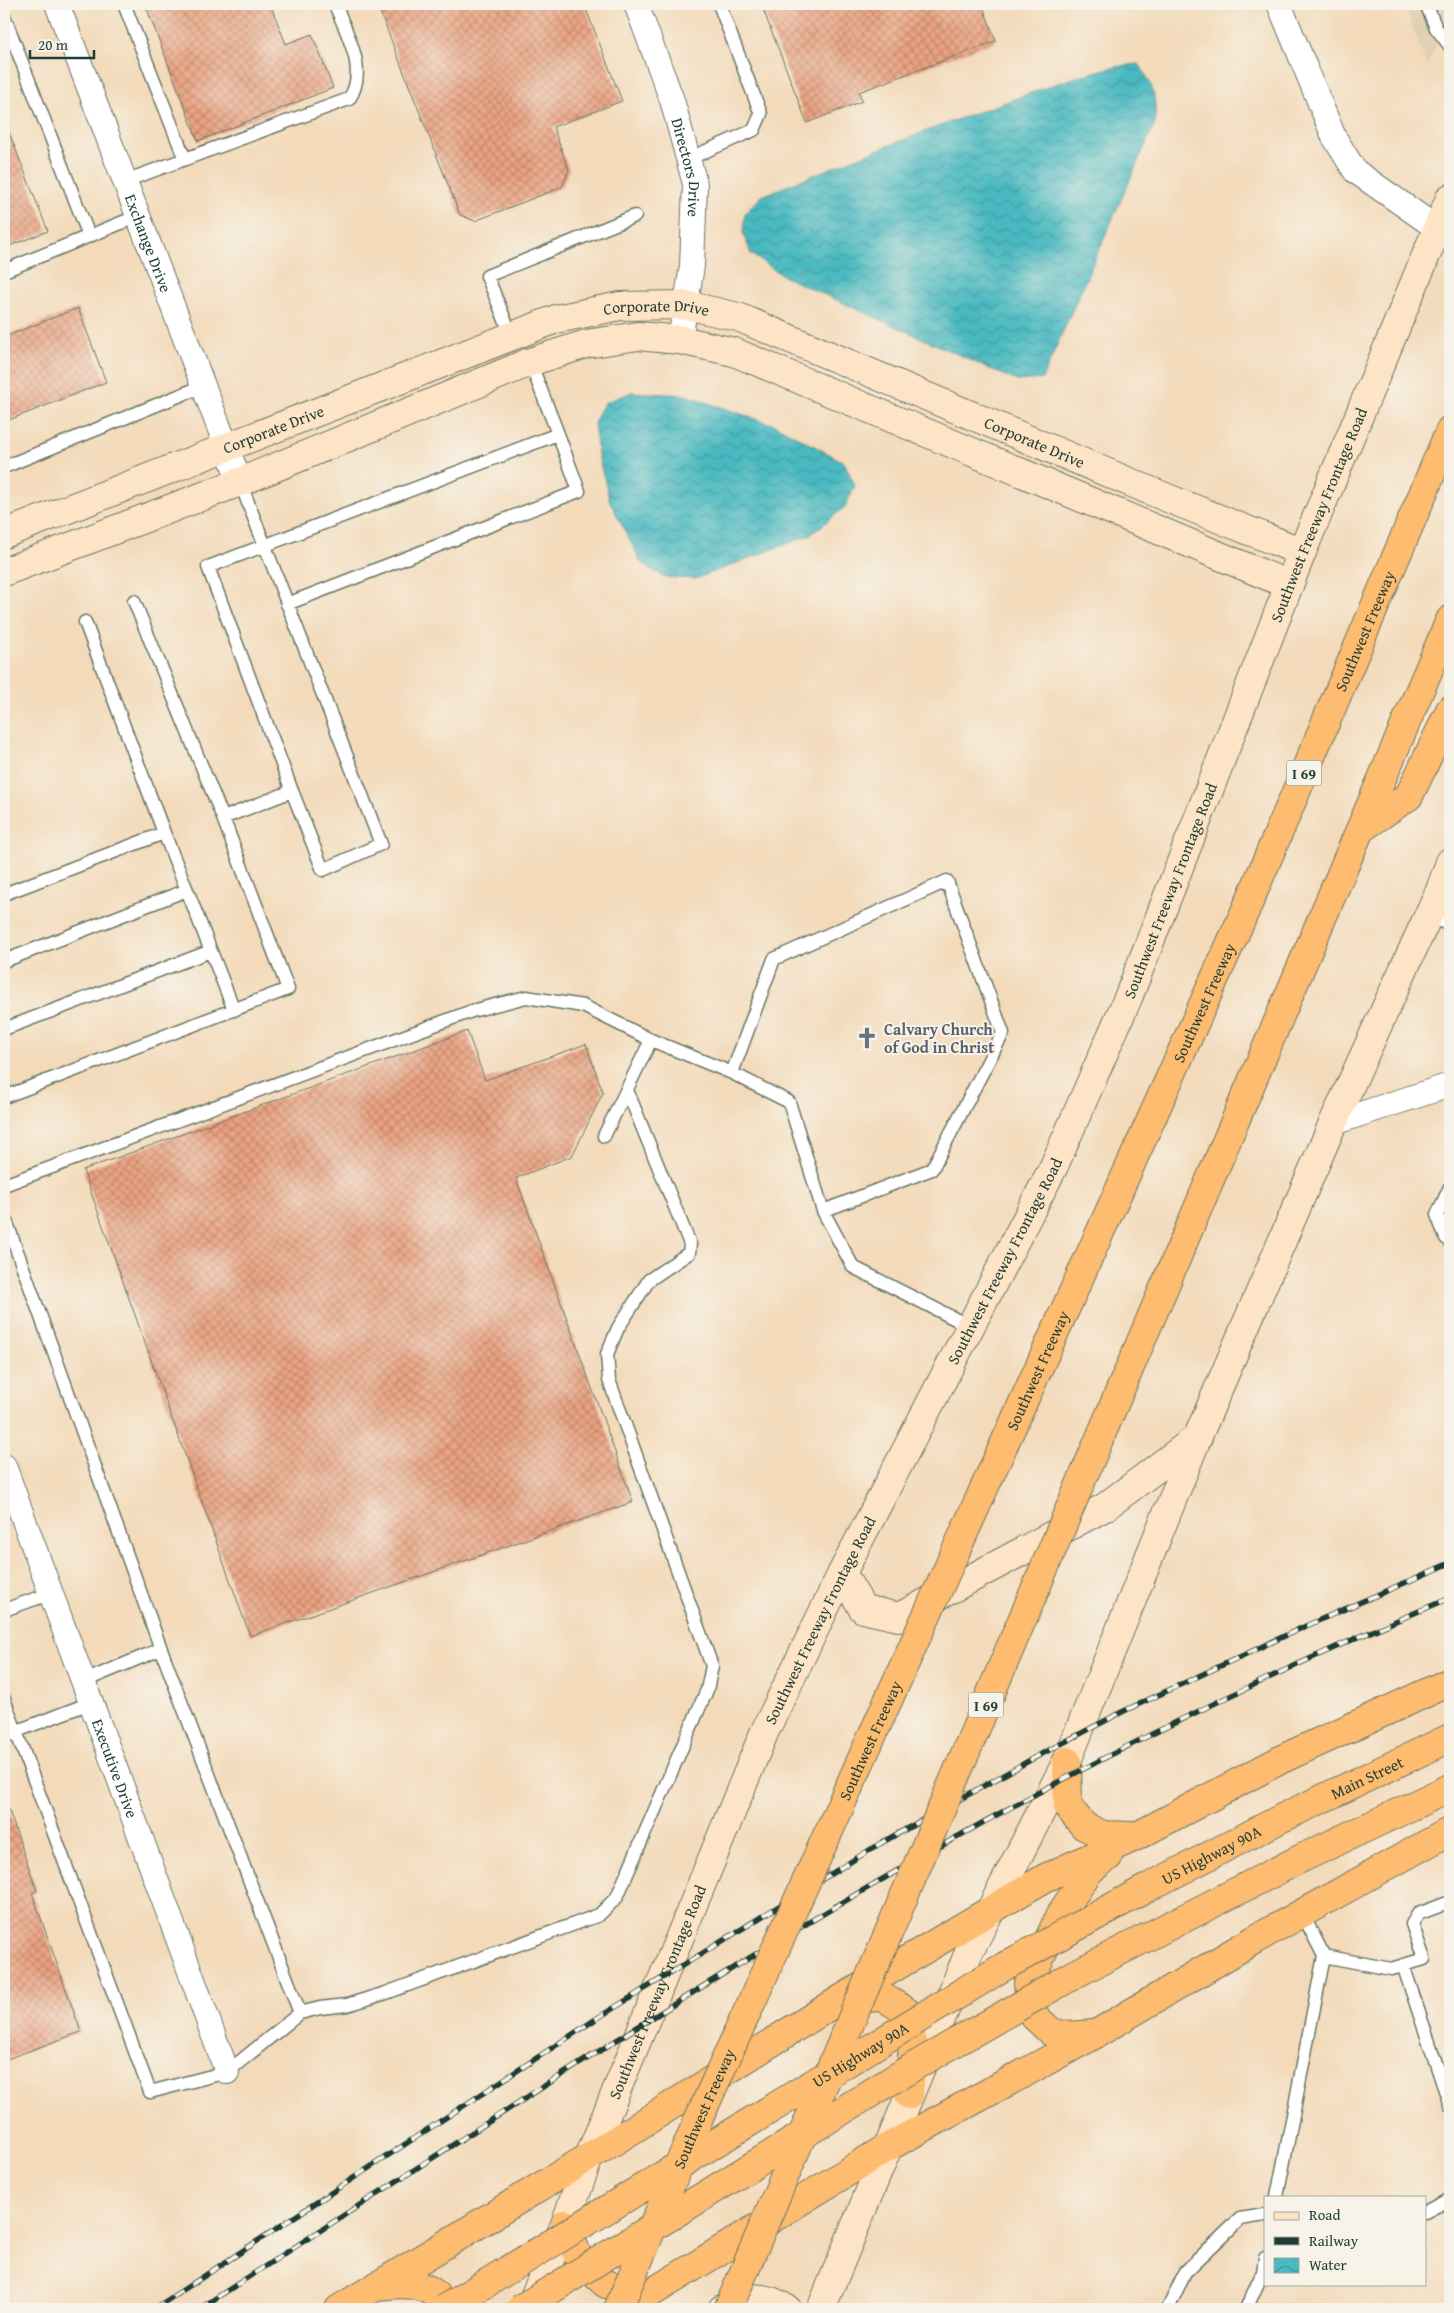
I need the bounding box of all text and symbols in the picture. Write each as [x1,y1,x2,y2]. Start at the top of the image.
scale bar [30,28,94,60]
text: 20 m [38,34,69,55]
street label: Directors Drive [665,115,707,218]
street label: Exchange Drive [119,190,178,296]
street label: Corporate Drive [601,293,712,322]
street label: Corporate Drive [219,399,327,460]
street label: Southwest Freeway Frontage Road [1264,403,1373,626]
street label: Corporate Drive [981,410,1089,474]
street label: Southwest Freeway [1328,567,1401,695]
road number: I 69 [1286,760,1322,786]
street label: Southwest Freeway Frontage Road [1119,780,1219,1002]
street label: Southwest Freeway [1169,939,1239,1065]
place label: Calvary Church of God in Christ [884,1017,994,1059]
church icon: Calvary Church of God in Christ [854,1025,880,1051]
street label: Southwest Freeway Frontage Road [941,1154,1068,1368]
street label: Southwest Freeway [1000,1307,1075,1434]
street label: Southwest Freeway Frontage Road [758,1511,882,1728]
street label: Southwest Freeway [832,1677,908,1804]
road number: I 69 [968,1692,1004,1718]
street label: Executive Drive [86,1715,144,1821]
street label: Main Street [1327,1750,1408,1805]
street label: US Highway 90A [1157,1819,1266,1890]
street label: Southwest Freeway Frontage Road [602,1881,712,2103]
street label: US Highway 90A [807,2016,913,2093]
street label: Southwest Freeway [667,2045,741,2172]
legend [1264,2196,1426,2286]
text: Road [1309,2204,1340,2225]
text: Railway [1309,2230,1359,2251]
text: Water [1309,2254,1347,2275]

